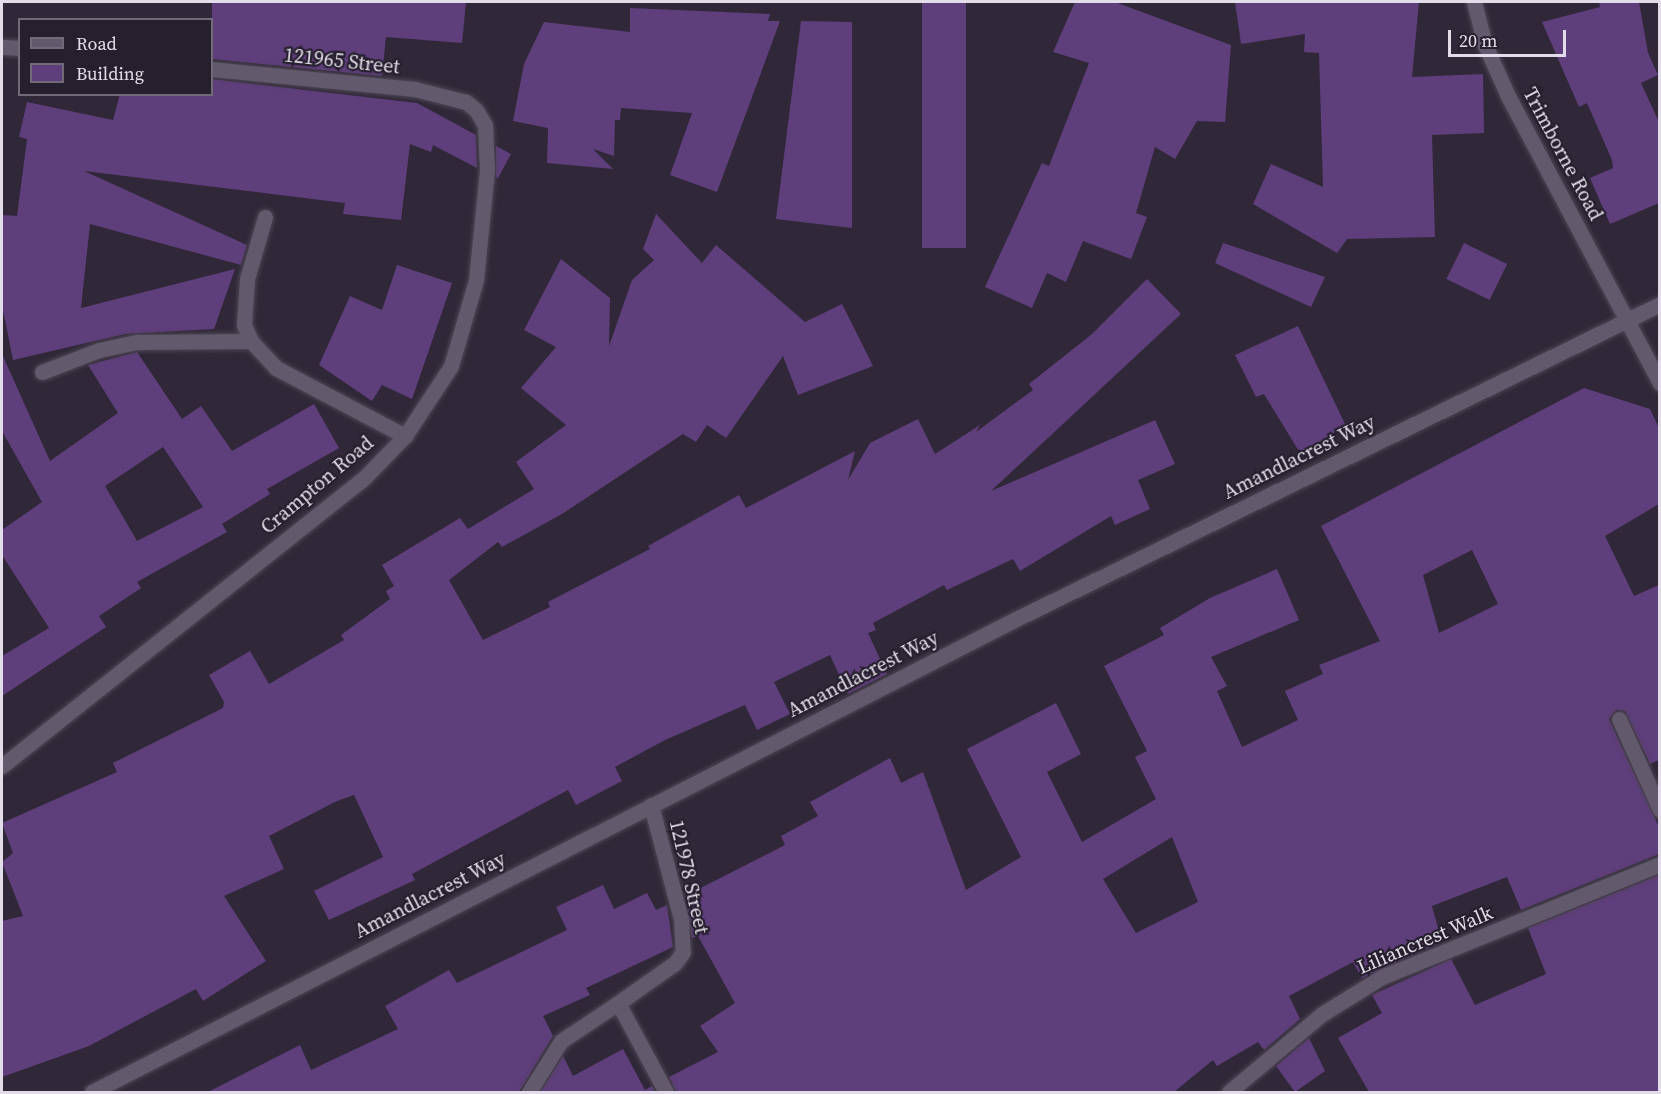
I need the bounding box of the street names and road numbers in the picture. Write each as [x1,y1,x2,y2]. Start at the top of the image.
street label: 121965 Street [283,43,401,79]
street label: Trimborne Road [1518,83,1608,225]
street label: Amandlacrest Way [1219,410,1379,504]
street label: Crampton Road [256,431,378,539]
street label: Amandlacrest Way [783,625,943,723]
street label: 121978 Street [664,818,714,936]
street label: Amandlacrest Way [350,846,510,944]
street label: Liliancrest Walk [1354,901,1496,979]

